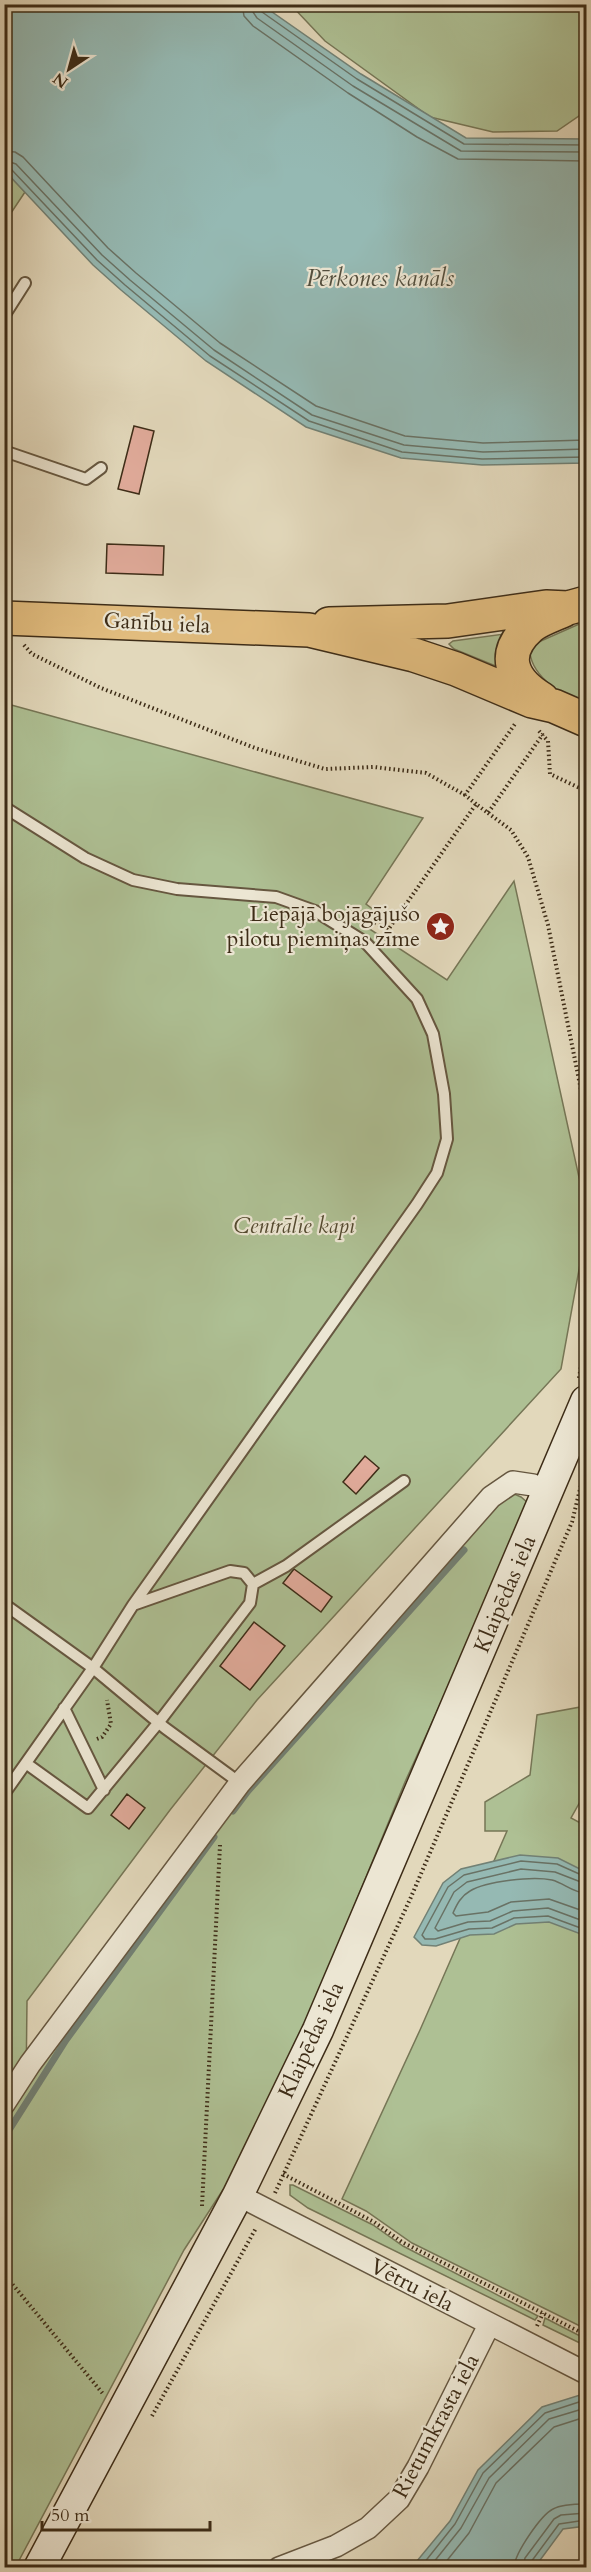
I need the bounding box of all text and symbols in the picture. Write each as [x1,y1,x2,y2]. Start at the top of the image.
north arrow [39,39,99,99]
text: N [49,67,73,93]
water label: Pērkones kanāls [306,262,454,295]
street label: Ganību iela [103,605,212,641]
place label: Liepājā bojāgājušo pilotu piemiņas zīme [227,899,420,954]
place icon: Liepājā bojāgājušo pilotu piemiņas zīme [425,911,457,943]
park label: Centrālie kapi [233,1211,356,1241]
street label: Klaipēdas iela [467,1530,543,1657]
street label: Klaipēdas iela [271,1977,351,2103]
street label: Vētru iela [365,2251,460,2319]
street label: Rietumkrasta iela [385,2348,487,2503]
scale bar [42,2494,210,2532]
text: 50 m [51,2503,90,2528]

